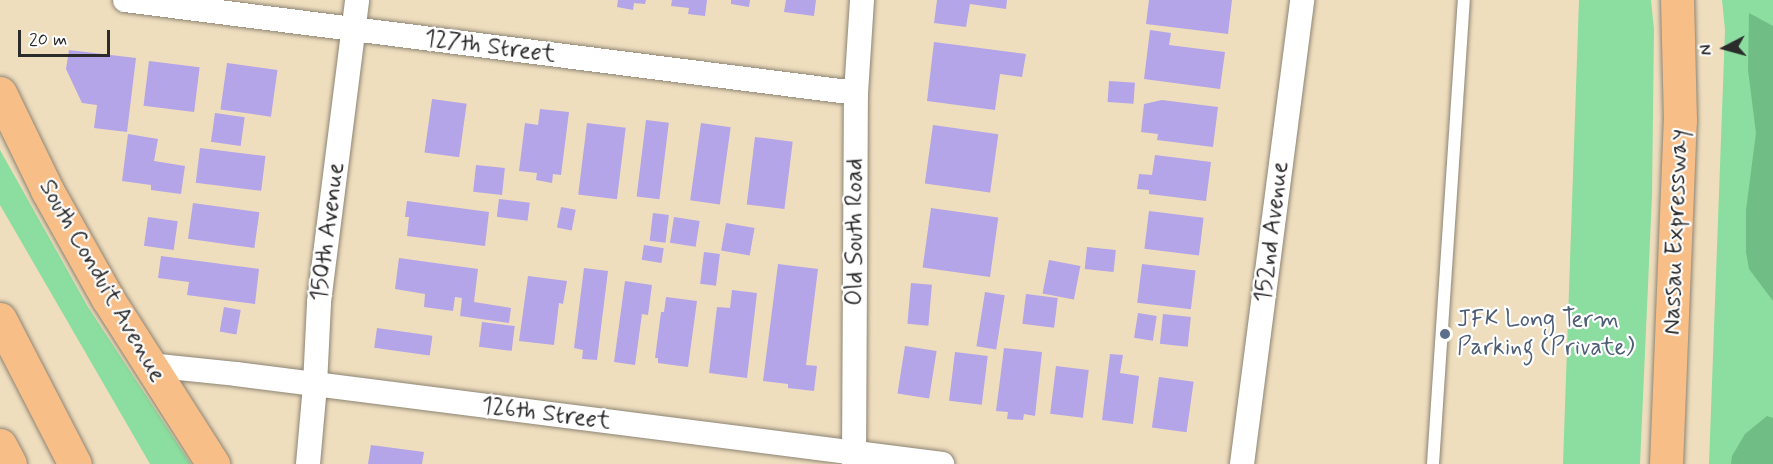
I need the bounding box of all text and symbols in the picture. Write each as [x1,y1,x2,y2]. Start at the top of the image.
scale bar [21,18,112,56]
north arrow [1695,18,1755,78]
street label: 127th Street [423,25,557,69]
text: 20 m [29,28,67,52]
text: N [1696,44,1718,56]
street label: Nassau Expressway [1658,128,1694,336]
street label: Old South Road [841,158,869,306]
street label: 152nd Avenue [1249,159,1295,305]
street label: 150th Avenue [305,161,351,303]
street label: South Conduit Avenue [34,178,170,384]
place label: JFK Long Term Parking (Private) [1457,306,1634,362]
marker: JFK Long Term Parking (Private) [1438,327,1452,341]
street label: 126th Street [480,392,612,436]

